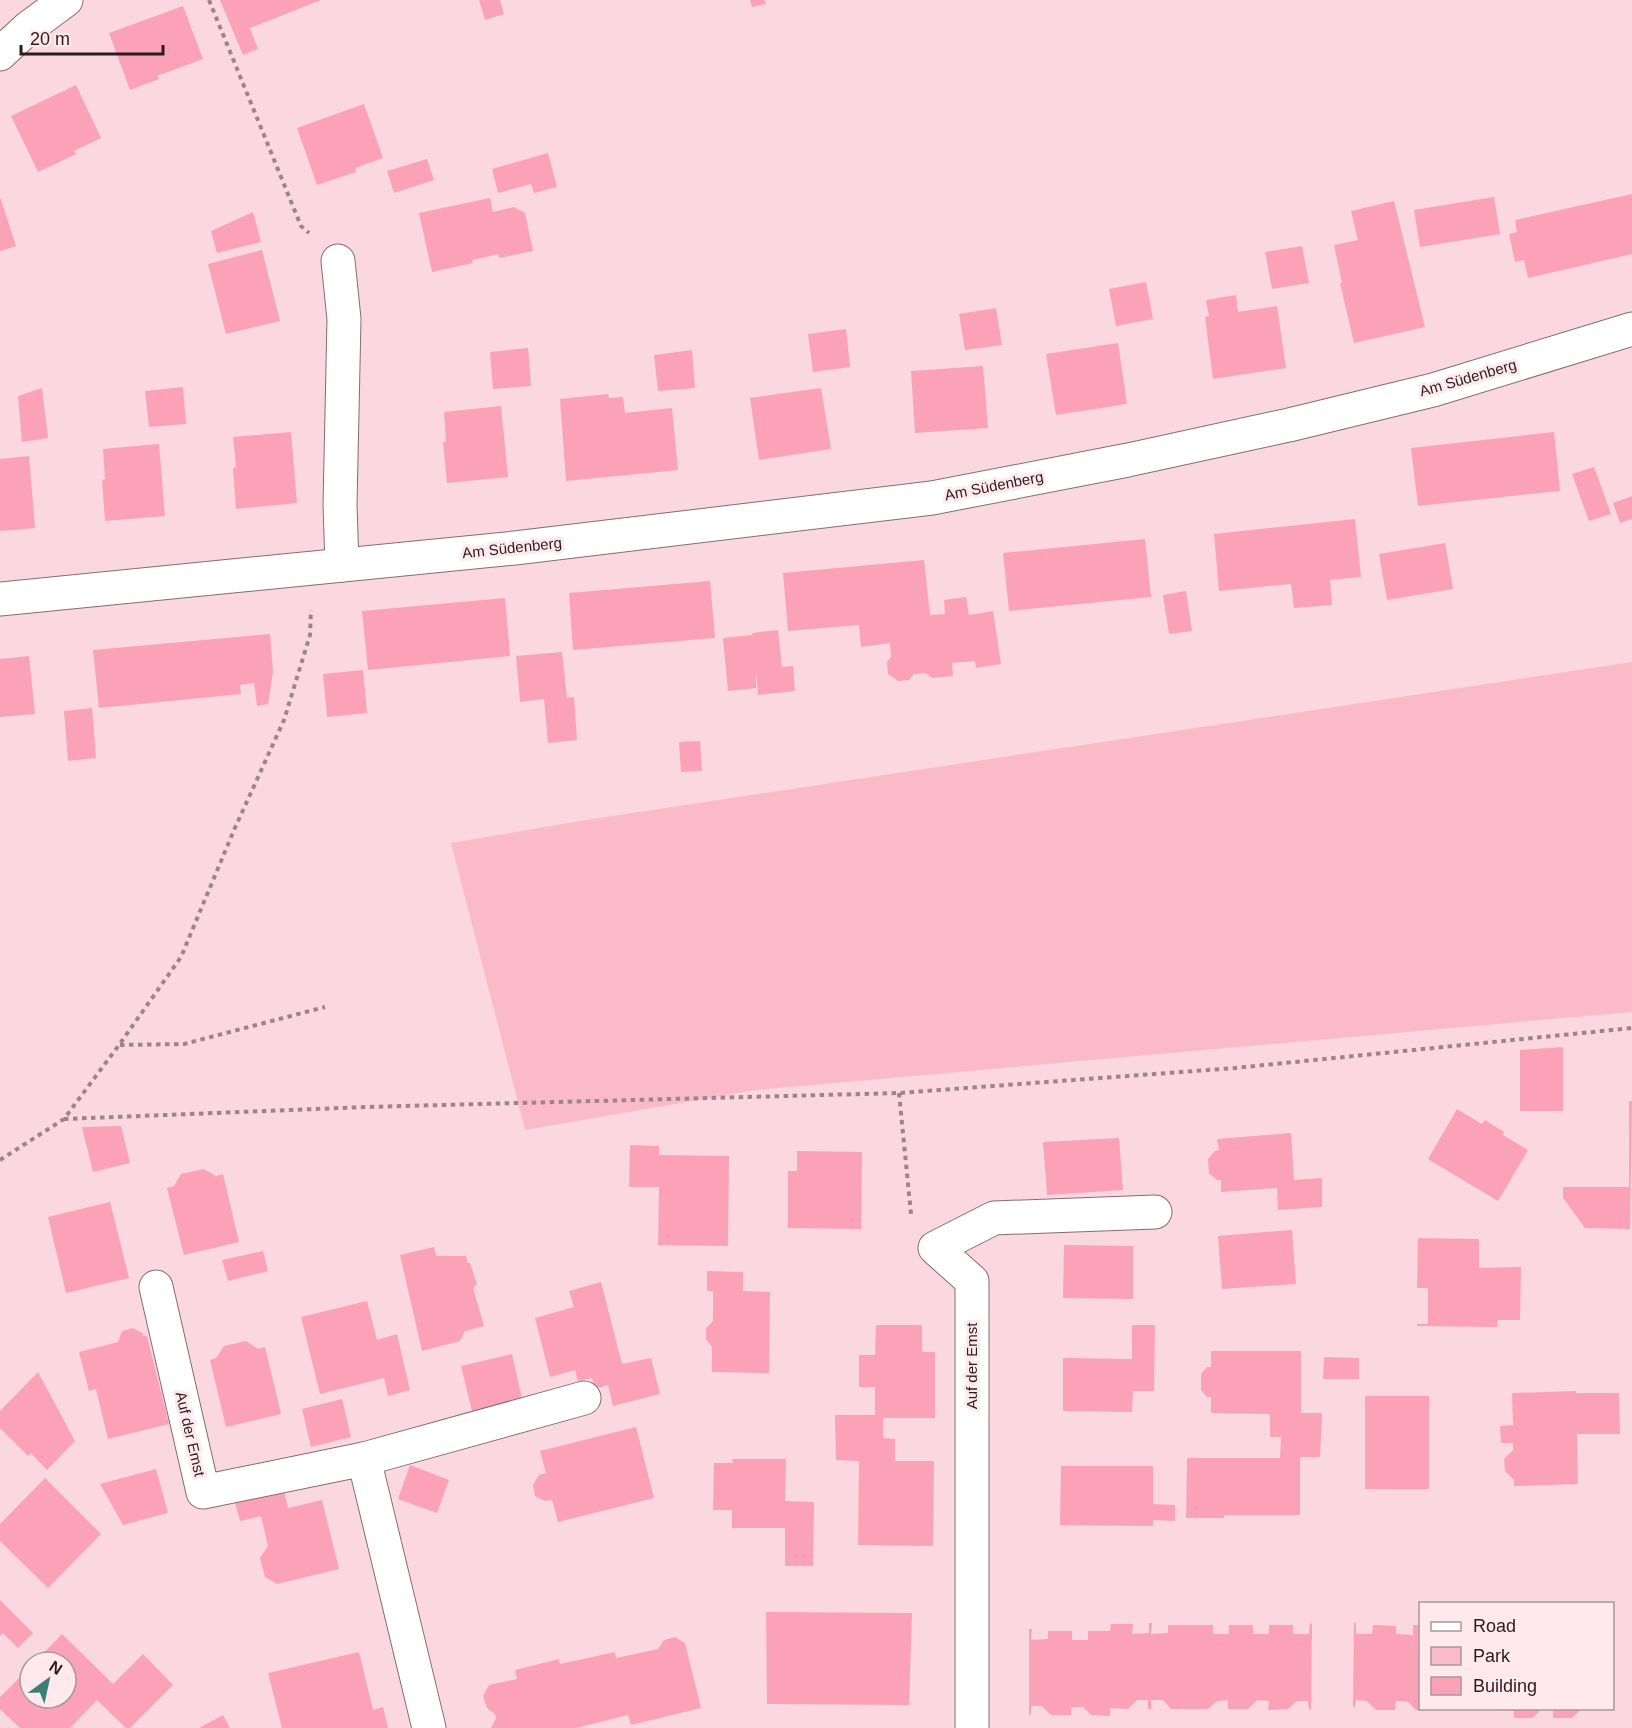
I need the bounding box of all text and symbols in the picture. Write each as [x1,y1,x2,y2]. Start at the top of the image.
scale bar [21,18,164,56]
text: 20 m [30,29,70,49]
street label: Am Südenberg [1417,356,1518,399]
street label: Am Südenberg [943,468,1045,503]
street label: Am Südenberg [461,534,563,561]
street label: Auf der Emst [963,1322,980,1409]
street label: Auf der Emst [172,1390,209,1479]
legend [1419,1602,1614,1710]
text: Road [1473,1616,1516,1636]
text: Park [1473,1646,1511,1666]
north arrow [18,1650,78,1710]
text: N [46,1658,65,1678]
text: Building [1473,1676,1537,1696]

